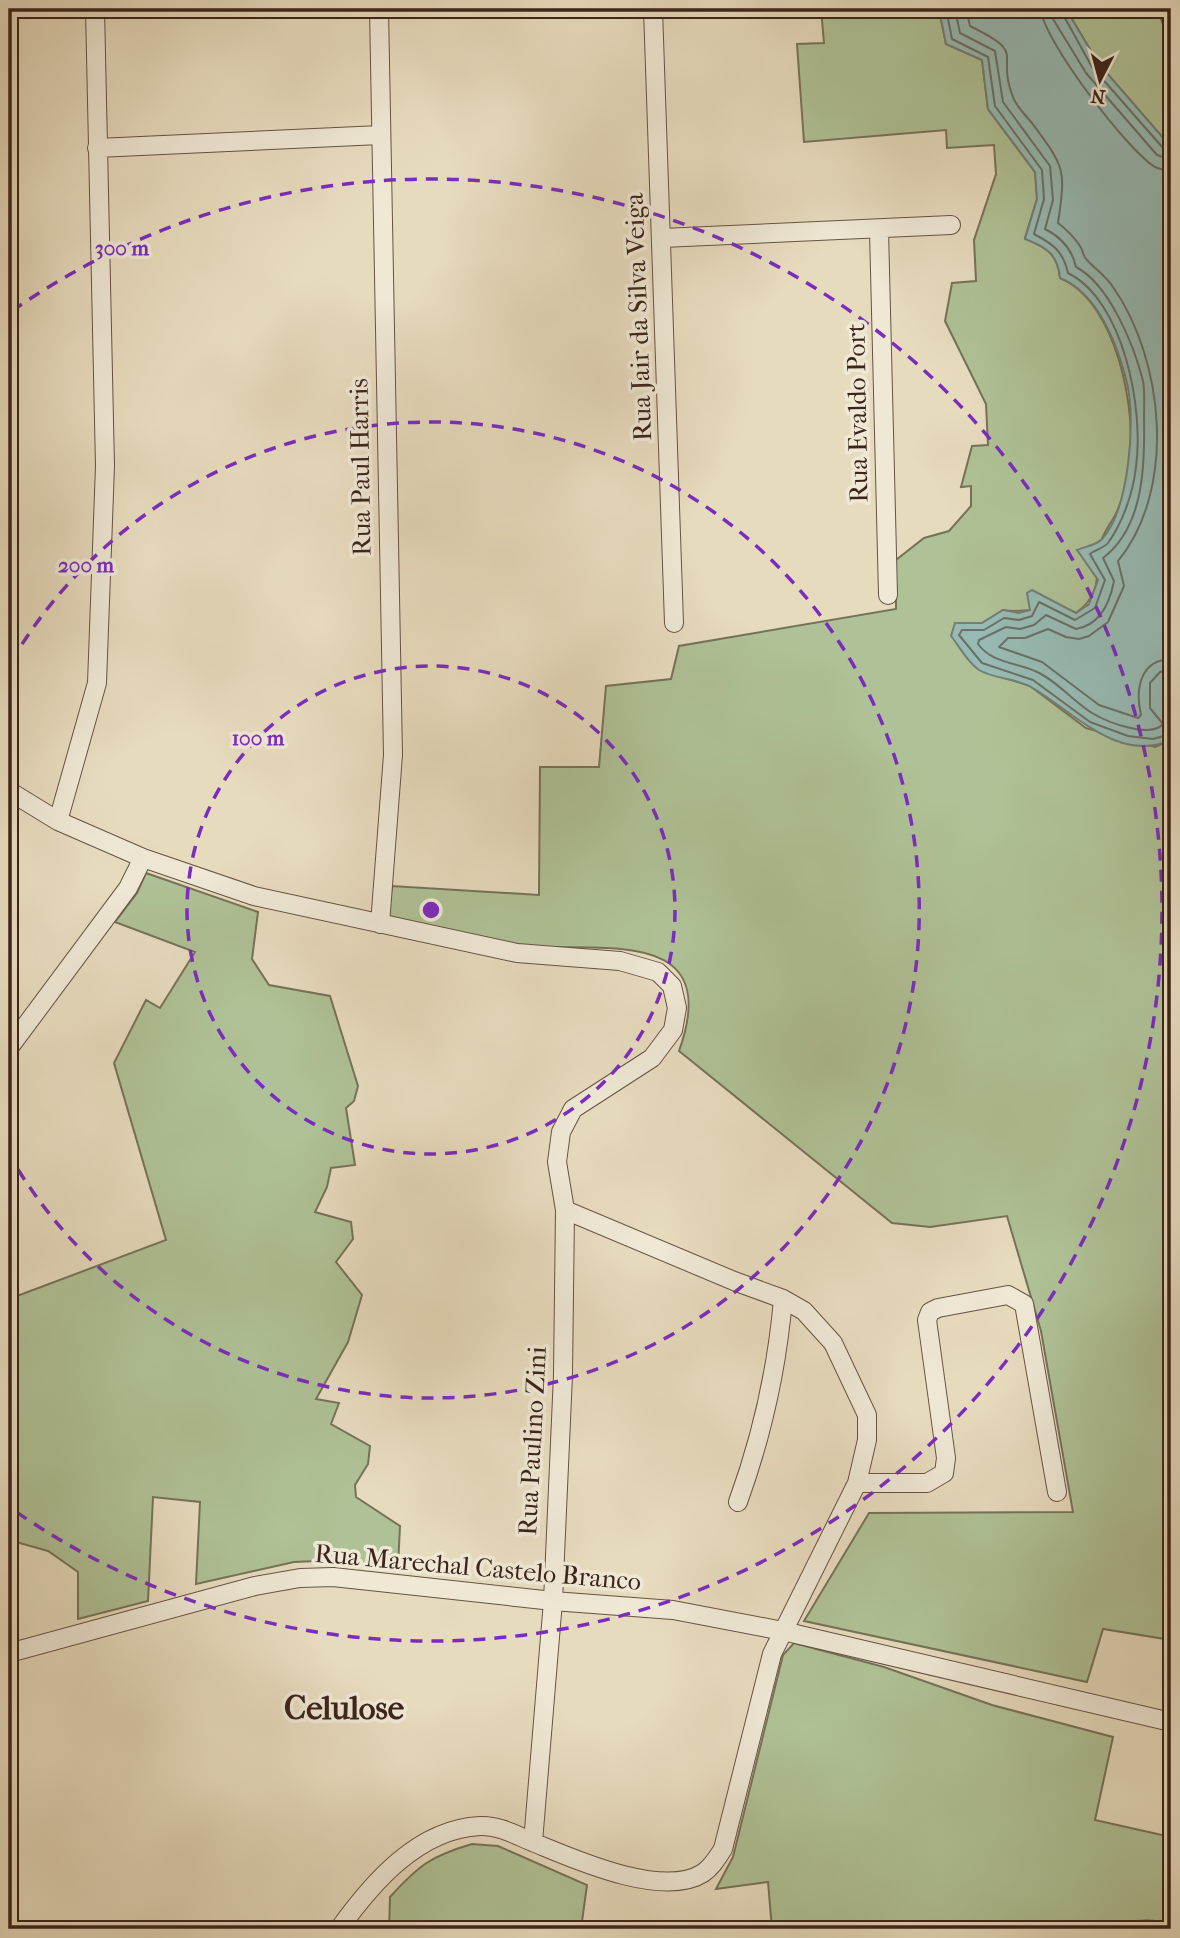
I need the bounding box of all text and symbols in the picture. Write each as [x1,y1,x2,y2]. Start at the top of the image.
north arrow [1064,46,1134,116]
text: N [1089,84,1107,108]
street label: Rua Jair da Silva Veiga [619,191,658,441]
text: 300 m [95,236,149,260]
street label: Rua Evaldo Port [840,322,875,503]
street label: Rua Paul Harris [343,378,378,556]
text: 200 m [58,553,115,577]
text: 100 m [232,726,285,750]
centre of rings [419,898,443,922]
street label: Rua Paulino Zini [512,1345,553,1536]
street label: Rua Marechal Castelo Branco [313,1538,642,1597]
district label: Celulose [284,1689,405,1728]

